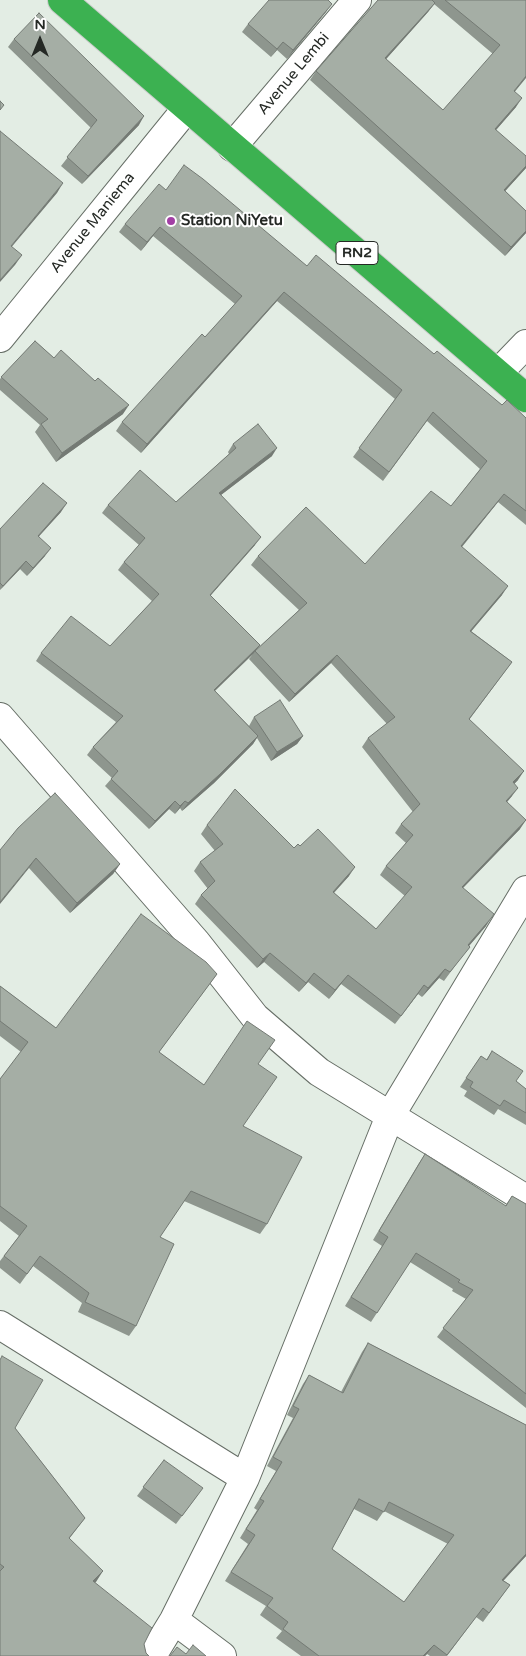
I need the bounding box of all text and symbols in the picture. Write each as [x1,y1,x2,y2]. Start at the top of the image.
north arrow [15,15,65,65]
text: N [34,16,46,33]
street label: Avenue Lembi [254,29,334,119]
street label: Avenue Maniema [47,169,139,277]
place label: Station NiYetu [181,212,283,230]
marker: Station NiYetu [165,215,177,227]
road number: RN2 [336,242,378,264]

